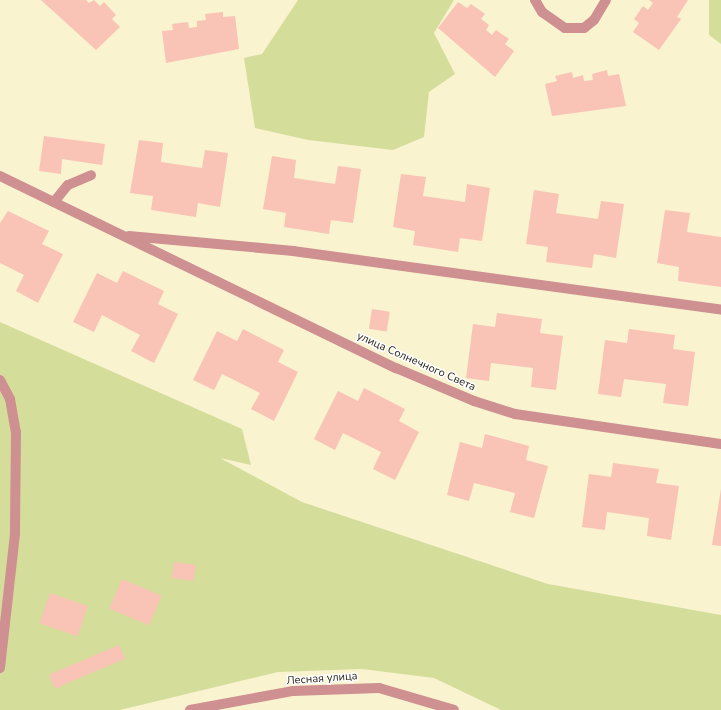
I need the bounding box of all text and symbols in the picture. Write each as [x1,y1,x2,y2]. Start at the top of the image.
street label: улица Солнечного Света [355,330,477,394]
street label: Лесная улица [286,670,358,688]

